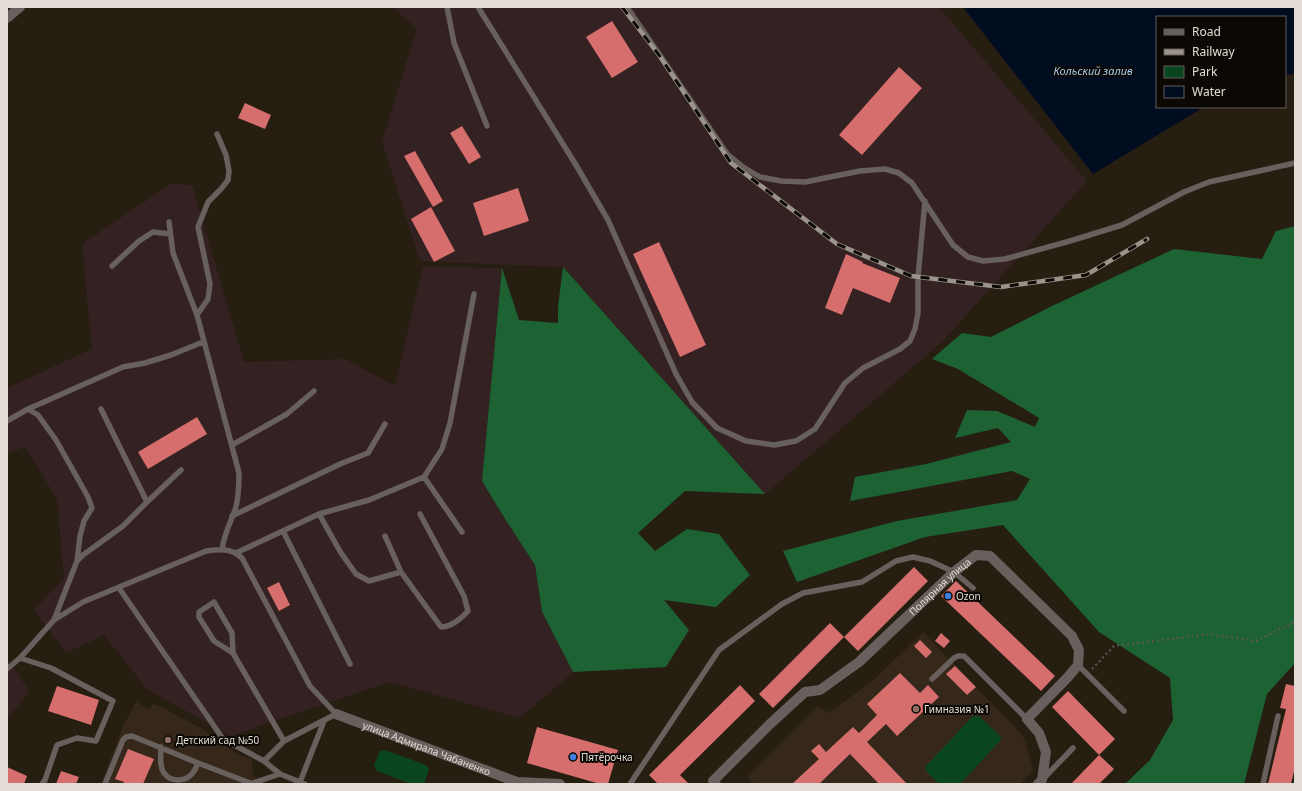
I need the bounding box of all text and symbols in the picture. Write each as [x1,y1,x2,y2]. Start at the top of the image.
legend [1156,16,1286,108]
text: Road [1192,23,1221,40]
text: Railway [1192,43,1236,60]
water label: Кольский залив [1053,63,1133,78]
text: Park [1192,63,1218,80]
text: Water [1192,83,1226,100]
street label: Полярная улица [906,555,974,618]
place label: Ozon [956,589,981,603]
marker: Ozon [943,591,953,601]
place label: Гимназия №1 [924,702,990,716]
marker: Гимназия №1 [911,704,921,714]
street label: улица Адмирала Чабаненко [361,718,493,779]
place label: Детский сад №50 [176,733,260,747]
marker: Детский сад №50 [163,735,173,745]
place label: Пятёрочка [581,750,633,764]
marker: Пятёрочка [568,752,578,762]

